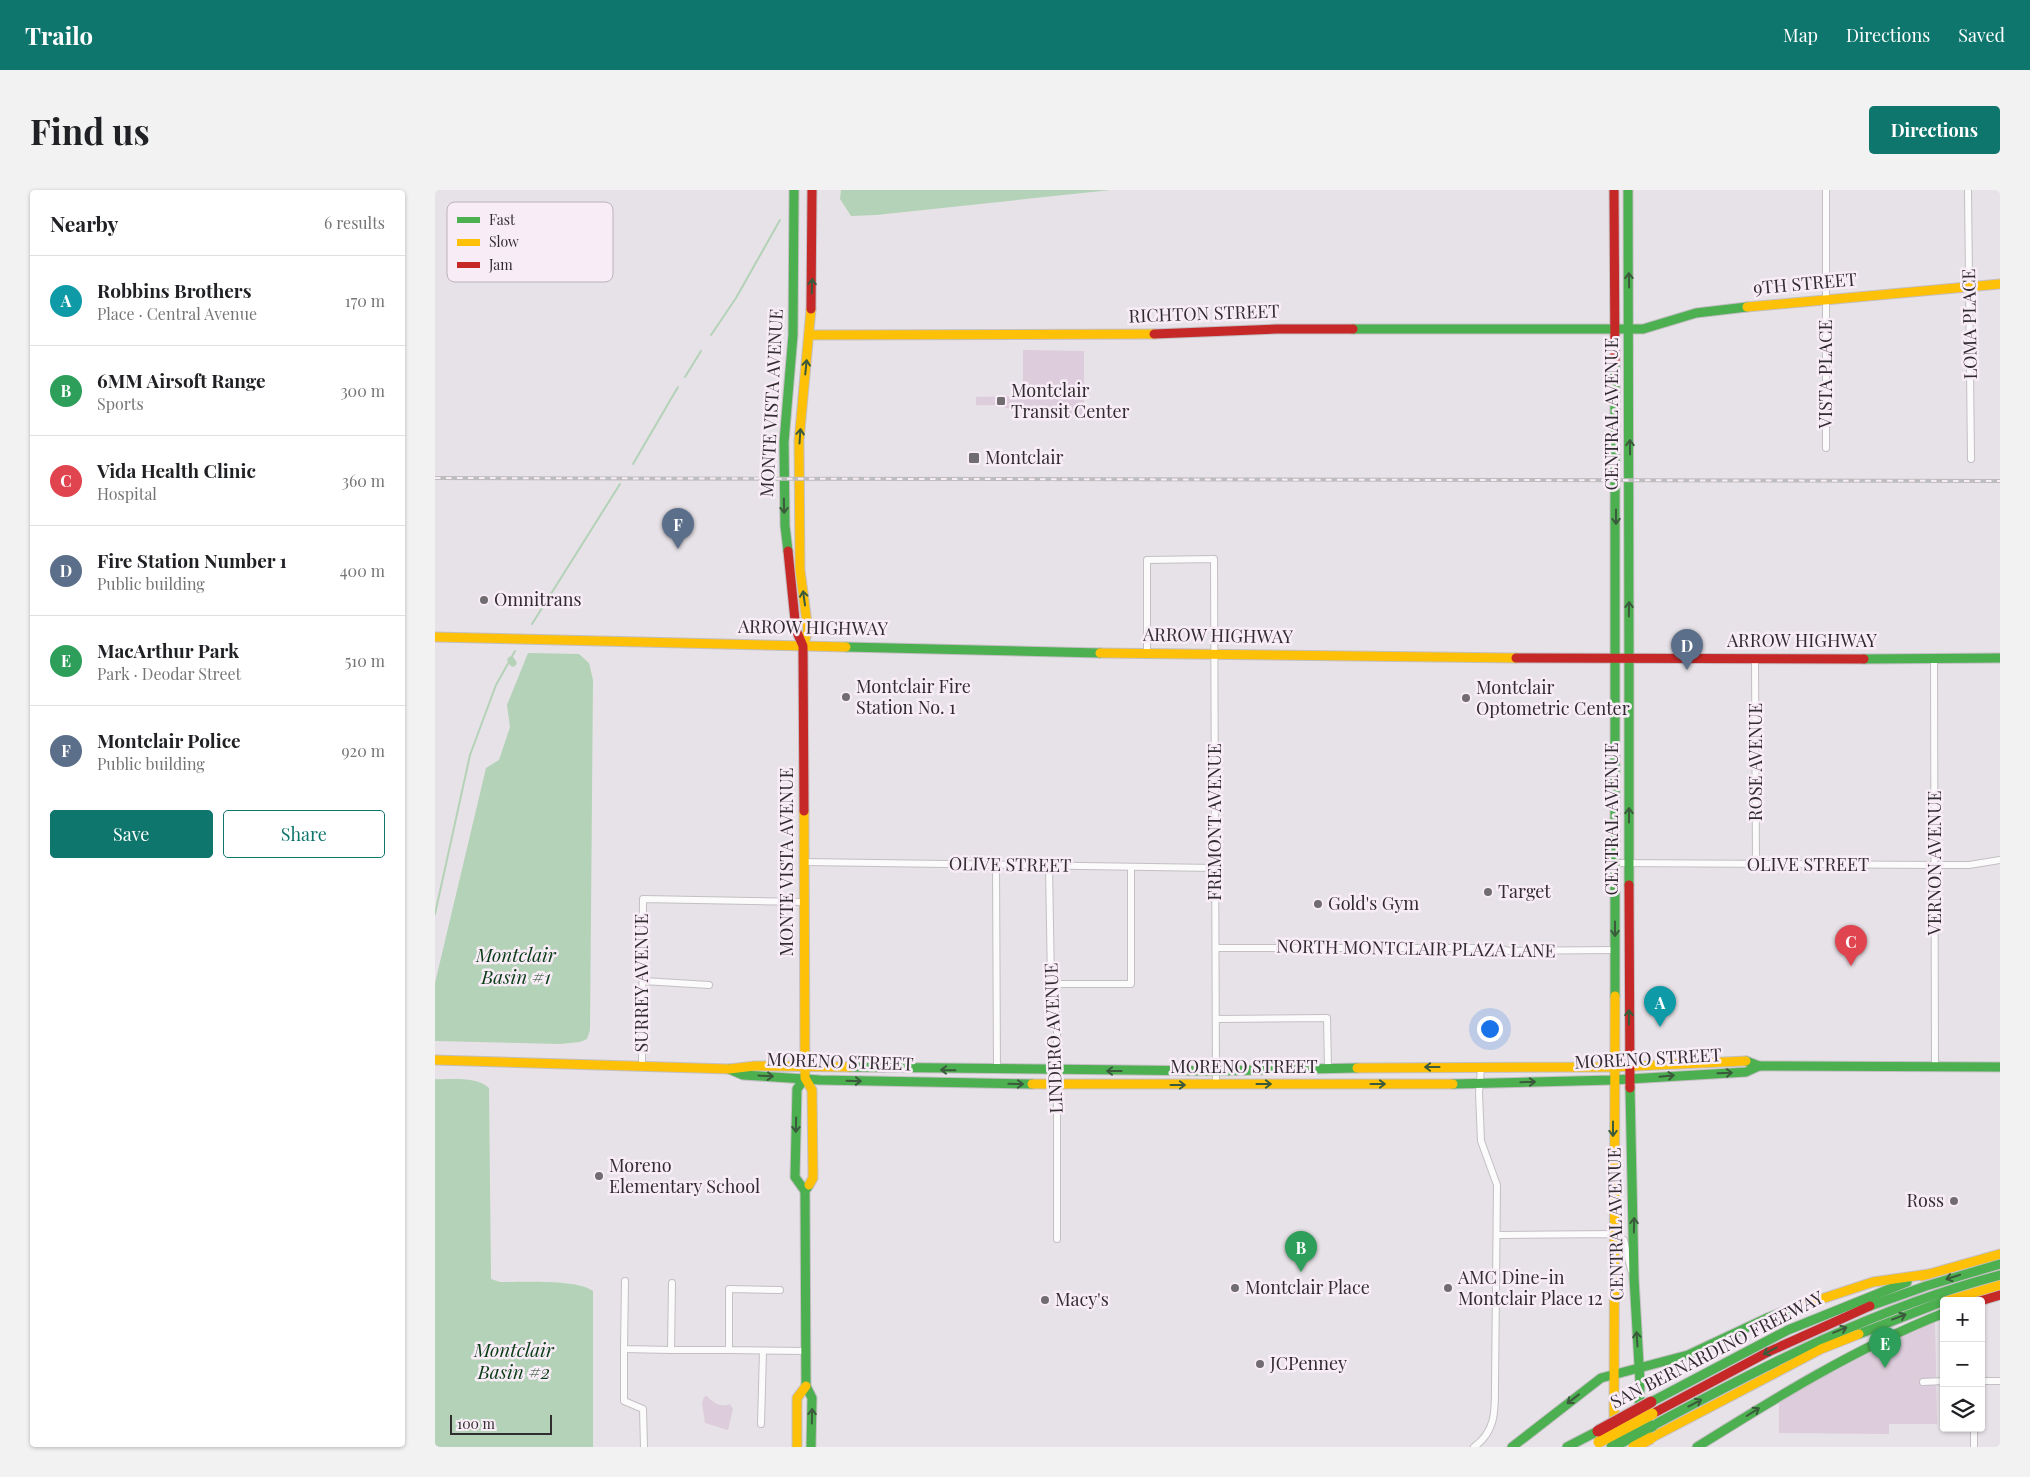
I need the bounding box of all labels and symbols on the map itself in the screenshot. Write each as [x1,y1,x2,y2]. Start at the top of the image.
legend [447,202,613,282]
text: Fast [489,210,516,229]
text: Slow [489,232,519,251]
text: Jam [488,255,513,274]
street label: 9TH STREET [1752,267,1858,299]
street label: LOMA PLACE [1956,268,1982,380]
one-way arrow [1624,272,1634,288]
one-way arrow [807,278,817,294]
street label: RICHTON STREET [1128,298,1280,328]
street label: MONTE VISTA AVENUE [754,308,788,498]
street label: VISTA PLACE [1813,319,1837,429]
street label: CENTRAL AVENUE [1599,337,1623,491]
one-way arrow [802,359,811,375]
place label: Montclair Transit Center [1011,378,1130,423]
marker: Montclair Transit Center [995,395,1007,407]
one-way arrow [795,428,805,444]
one-way arrow [1625,439,1635,456]
place label: Montclair [985,445,1063,469]
marker: Montclair [967,451,981,465]
one-way arrow [780,497,789,513]
pin: F [662,508,694,549]
one-way arrow [1611,508,1621,525]
place label: Omnitrans [494,587,581,611]
one-way arrow [799,590,809,606]
marker: Omnitrans [478,594,490,606]
one-way arrow [1624,602,1634,618]
street label: ARROW HIGHWAY [737,614,888,640]
street label: ARROW HIGHWAY [1142,622,1293,648]
street label: ARROW HIGHWAY [1726,628,1877,652]
pin: D [1671,629,1703,670]
place label: Montclair Fire Station No. 1 [856,674,971,719]
place label: Montclair Optometric Center [1476,675,1630,720]
marker: Montclair Fire Station No. 1 [840,691,852,703]
marker: Montclair Optometric Center [1460,692,1472,704]
street label: ROSE AVENUE [1743,703,1767,821]
street label: CENTRAL AVENUE [1599,742,1623,896]
street label: FREMONT AVENUE [1202,743,1226,901]
street label: MONTE VISTA AVENUE [774,768,798,956]
street label: VERNON AVENUE [1922,790,1946,937]
one-way arrow [1624,807,1634,823]
street label: OLIVE STREET [949,851,1071,877]
street label: OLIVE STREET [1747,852,1869,876]
place label: Target [1498,879,1551,903]
marker: Target [1482,886,1494,898]
place label: Gold's Gym [1328,891,1419,915]
marker: Gold's Gym [1312,898,1324,910]
street label: SURREY AVENUE [629,914,653,1052]
one-way arrow [1610,921,1620,937]
pin: C [1835,925,1867,966]
street label: NORTH MONTCLAIR PLAZA LANE [1276,934,1556,962]
water label: Montclair Basin #1 [475,941,557,989]
street label: LINDERO AVENUE [1038,962,1068,1114]
pin: A [1644,986,1676,1027]
one-way arrow [1624,1010,1634,1026]
your location [1477,1016,1503,1042]
street label: MORENO STREET [1574,1042,1722,1074]
street label: MORENO STREET [766,1046,914,1076]
street label: MORENO STREET [1170,1054,1318,1078]
one-way arrow [1425,1063,1441,1072]
one-way arrow [940,1065,956,1075]
one-way arrow [1106,1066,1122,1076]
one-way arrow [1717,1068,1733,1077]
one-way arrow [1659,1071,1675,1081]
one-way arrow [758,1072,774,1081]
one-way arrow [845,1076,861,1086]
one-way arrow [1520,1078,1536,1087]
one-way arrow [1008,1079,1024,1089]
one-way arrow [1370,1079,1386,1089]
one-way arrow [1170,1080,1186,1090]
one-way arrow [1256,1080,1272,1089]
one-way arrow [792,1116,801,1132]
one-way arrow [1608,1120,1618,1137]
street label: CENTRAL AVENUE [1602,1147,1628,1301]
place label: Moreno Elementary School [609,1153,760,1198]
marker: Moreno Elementary School [593,1170,605,1182]
place label: Ross [1906,1188,1944,1212]
marker: Ross [1948,1195,1960,1207]
one-way arrow [1629,1217,1639,1233]
pin: B [1285,1231,1317,1272]
place label: AMC Dine-in Montclair Place 12 [1457,1265,1603,1310]
one-way arrow [1946,1273,1961,1282]
place label: Montclair Place [1245,1275,1370,1299]
marker: Montclair Place [1229,1282,1241,1294]
marker: AMC Dine-in Montclair Place 12 [1442,1282,1454,1294]
street label: SAN BERNARDINO FREEWAY [1606,1285,1828,1413]
place label: Macy's [1055,1287,1109,1311]
marker: Macy's [1039,1294,1051,1306]
one-way arrow [1891,1312,1906,1321]
one-way arrow [1832,1324,1847,1333]
pin: E [1869,1327,1901,1368]
one-way arrow [1633,1331,1642,1347]
water label: Montclair Basin #2 [473,1336,555,1384]
one-way arrow [1763,1347,1778,1356]
place label: JCPenney [1269,1351,1347,1375]
marker: JCPenney [1254,1358,1266,1370]
one-way arrow [1567,1393,1580,1404]
one-way arrow [1687,1398,1702,1408]
one-way arrow [1746,1407,1760,1417]
one-way arrow [807,1408,817,1424]
scale bar [450,1412,553,1435]

